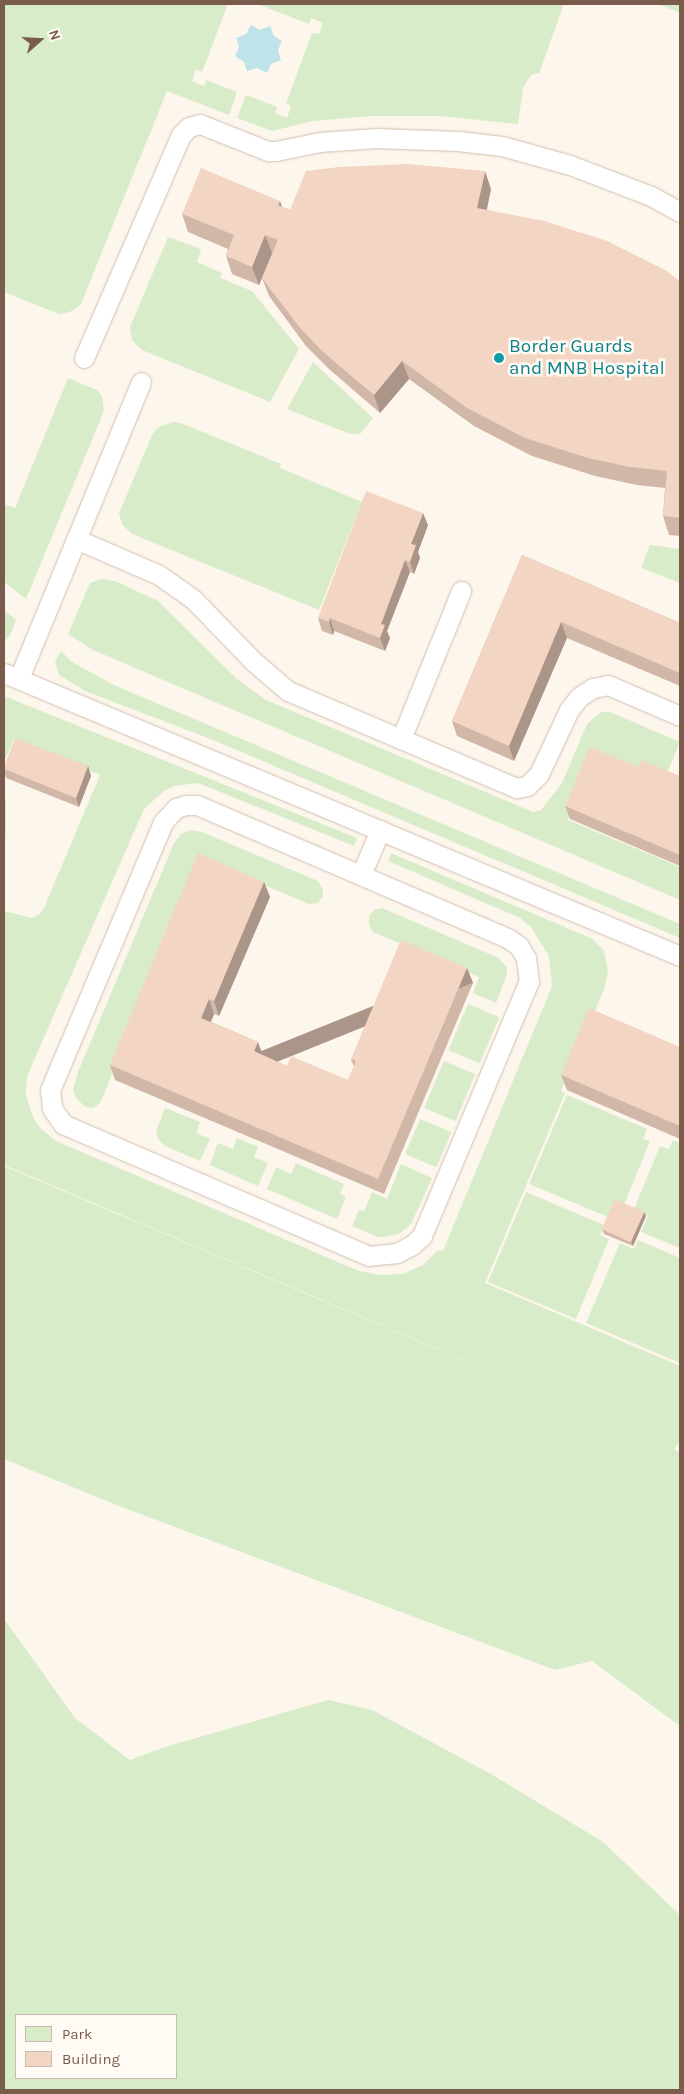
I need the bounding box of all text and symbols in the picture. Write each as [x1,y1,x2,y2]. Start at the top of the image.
north arrow [15,15,65,65]
text: N [45,27,64,42]
place label: Border Guards and MNB Hospital [509,336,665,380]
marker: Border Guards and MNB Hospital [493,352,505,364]
legend [15,2014,178,2079]
text: Park [62,2025,92,2043]
text: Building [62,2050,120,2068]

